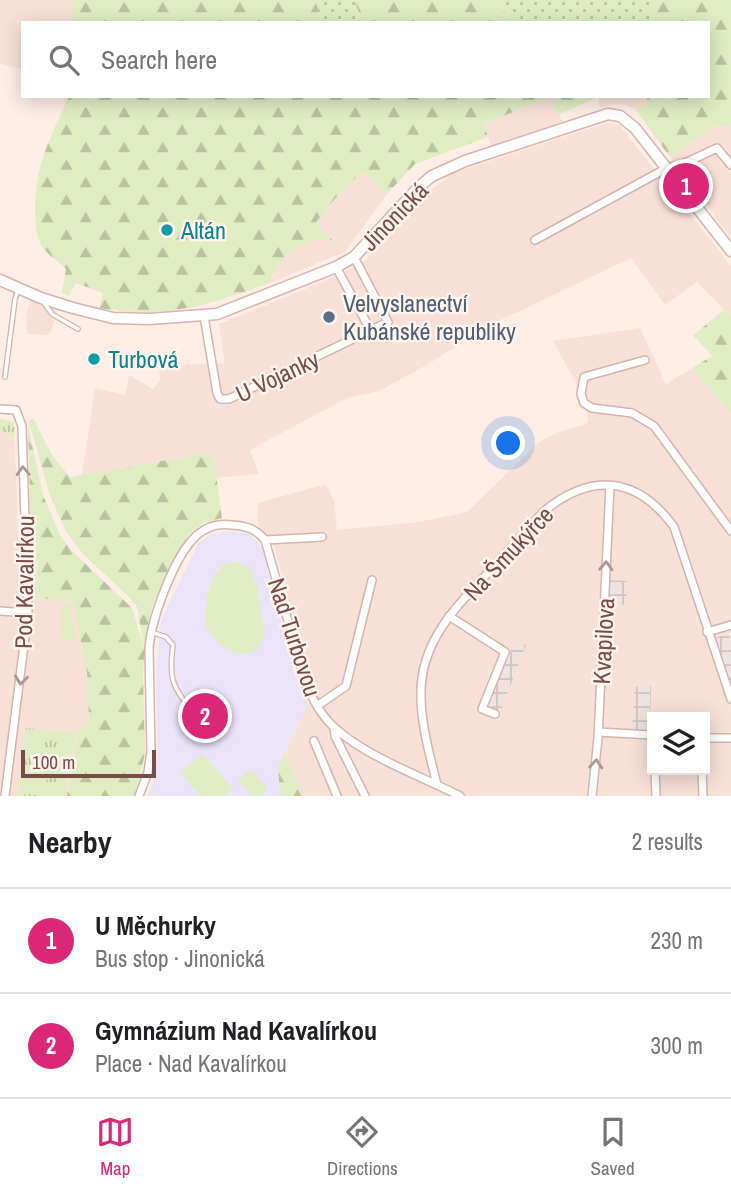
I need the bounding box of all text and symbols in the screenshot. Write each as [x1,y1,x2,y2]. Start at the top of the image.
search box [21,21,710,98]
icon: search [45,41,83,79]
text: Search here [101,42,217,77]
pin: 1 [663,160,709,212]
street label: Jinonická [353,175,435,257]
place label: Altán [180,214,226,246]
marker: Altán [159,222,175,238]
place label: Velvyslanectví Kubánské republiky [343,287,516,347]
marker: Velvyslanectví Kubánské republiky [321,309,337,325]
place label: Turbová [108,343,179,375]
street label: U Vojanky [230,343,324,409]
marker: Turbová [86,351,102,367]
your location [491,426,525,460]
one-way arrow [16,465,31,476]
street label: Na Šmukýřce [456,499,560,607]
street label: Pod Kavalírkou [7,515,41,649]
one-way arrow [599,560,614,571]
street label: Nad Turbovou [261,574,329,700]
street label: Kvapilova [585,597,621,685]
one-way arrow [13,675,28,686]
pin: 2 [182,690,228,742]
map controls [647,712,710,775]
button: layers [647,712,710,775]
scale bar [21,747,156,779]
text: 100 m [32,749,75,775]
one-way arrow [589,758,604,769]
text: Nearby [28,822,111,862]
text: 2 results [632,826,703,857]
text: U Měchurky [95,908,216,943]
text: 1 [46,925,56,956]
text: 230 m [651,925,703,956]
text: Bus stop · Jinonická [95,943,265,974]
text: Gymnázium Nad Kavalírkou [95,1013,377,1048]
text: 2 [46,1030,56,1061]
text: 300 m [651,1030,703,1061]
text: Place · Nad Kavalírkou [95,1048,287,1079]
tab: Map [96,1113,134,1181]
tab: Directions [327,1113,398,1181]
tab: Saved [591,1113,635,1181]

